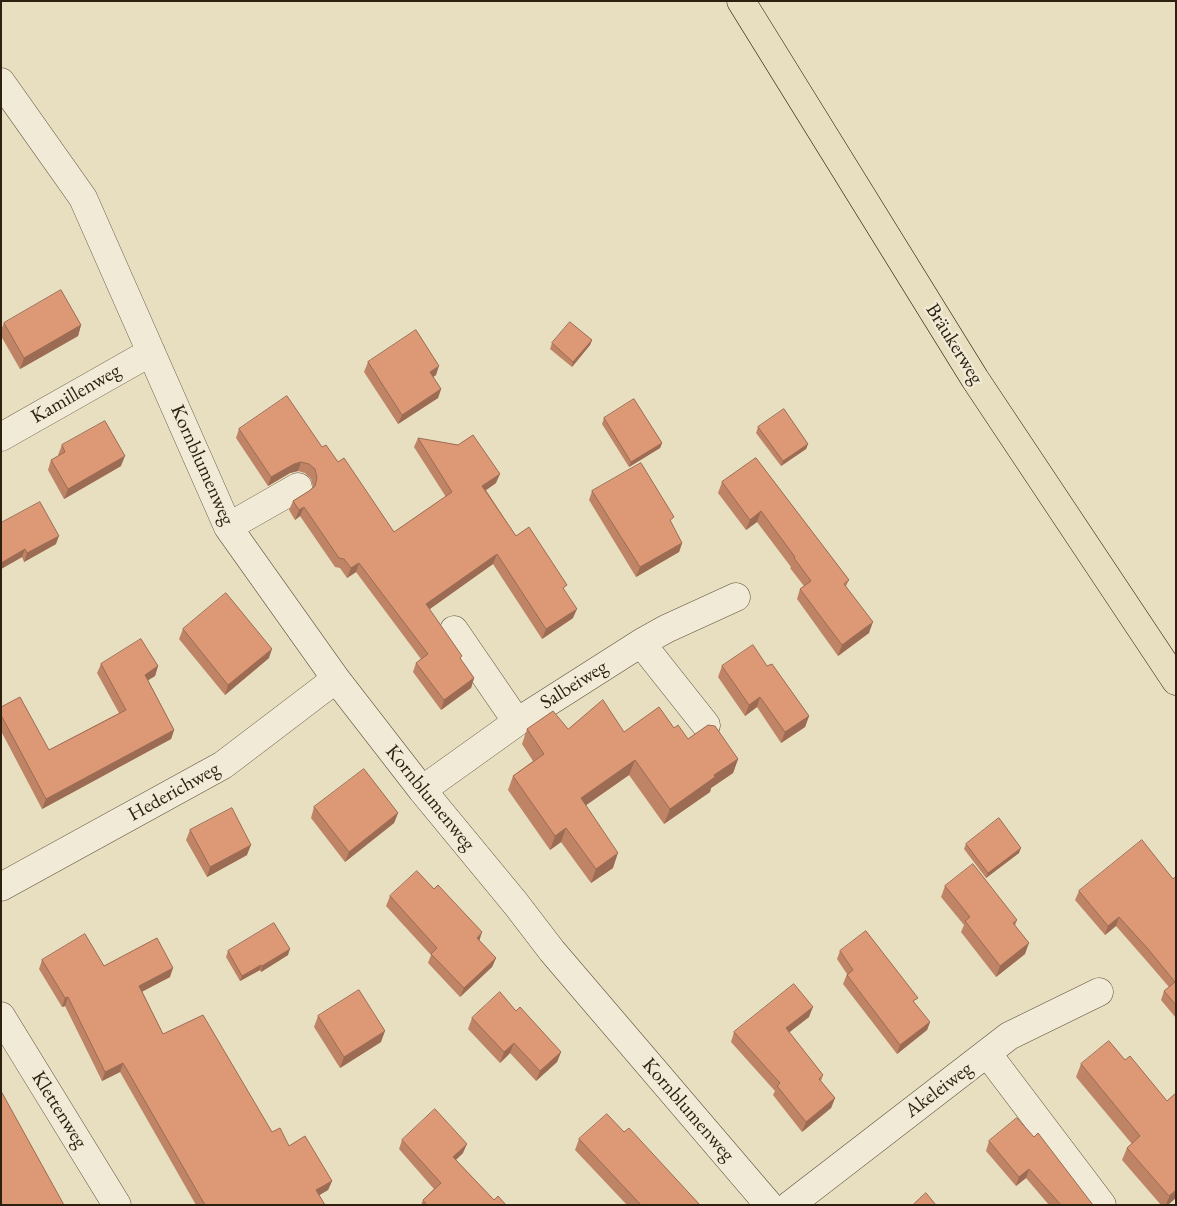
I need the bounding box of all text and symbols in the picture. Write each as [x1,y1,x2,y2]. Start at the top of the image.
street label: Bräukerweg [920,299,988,389]
street label: Kamillenweg [27,359,125,429]
street label: Kornblumenweg [165,401,239,529]
street label: Salbeiweg [536,655,612,715]
street label: Kornblumenweg [380,740,480,856]
street label: Hederichweg [124,757,224,827]
street label: Kornblumenweg [637,1053,739,1167]
street label: Akeleiweg [901,1057,977,1123]
street label: Klettenweg [26,1067,92,1153]

